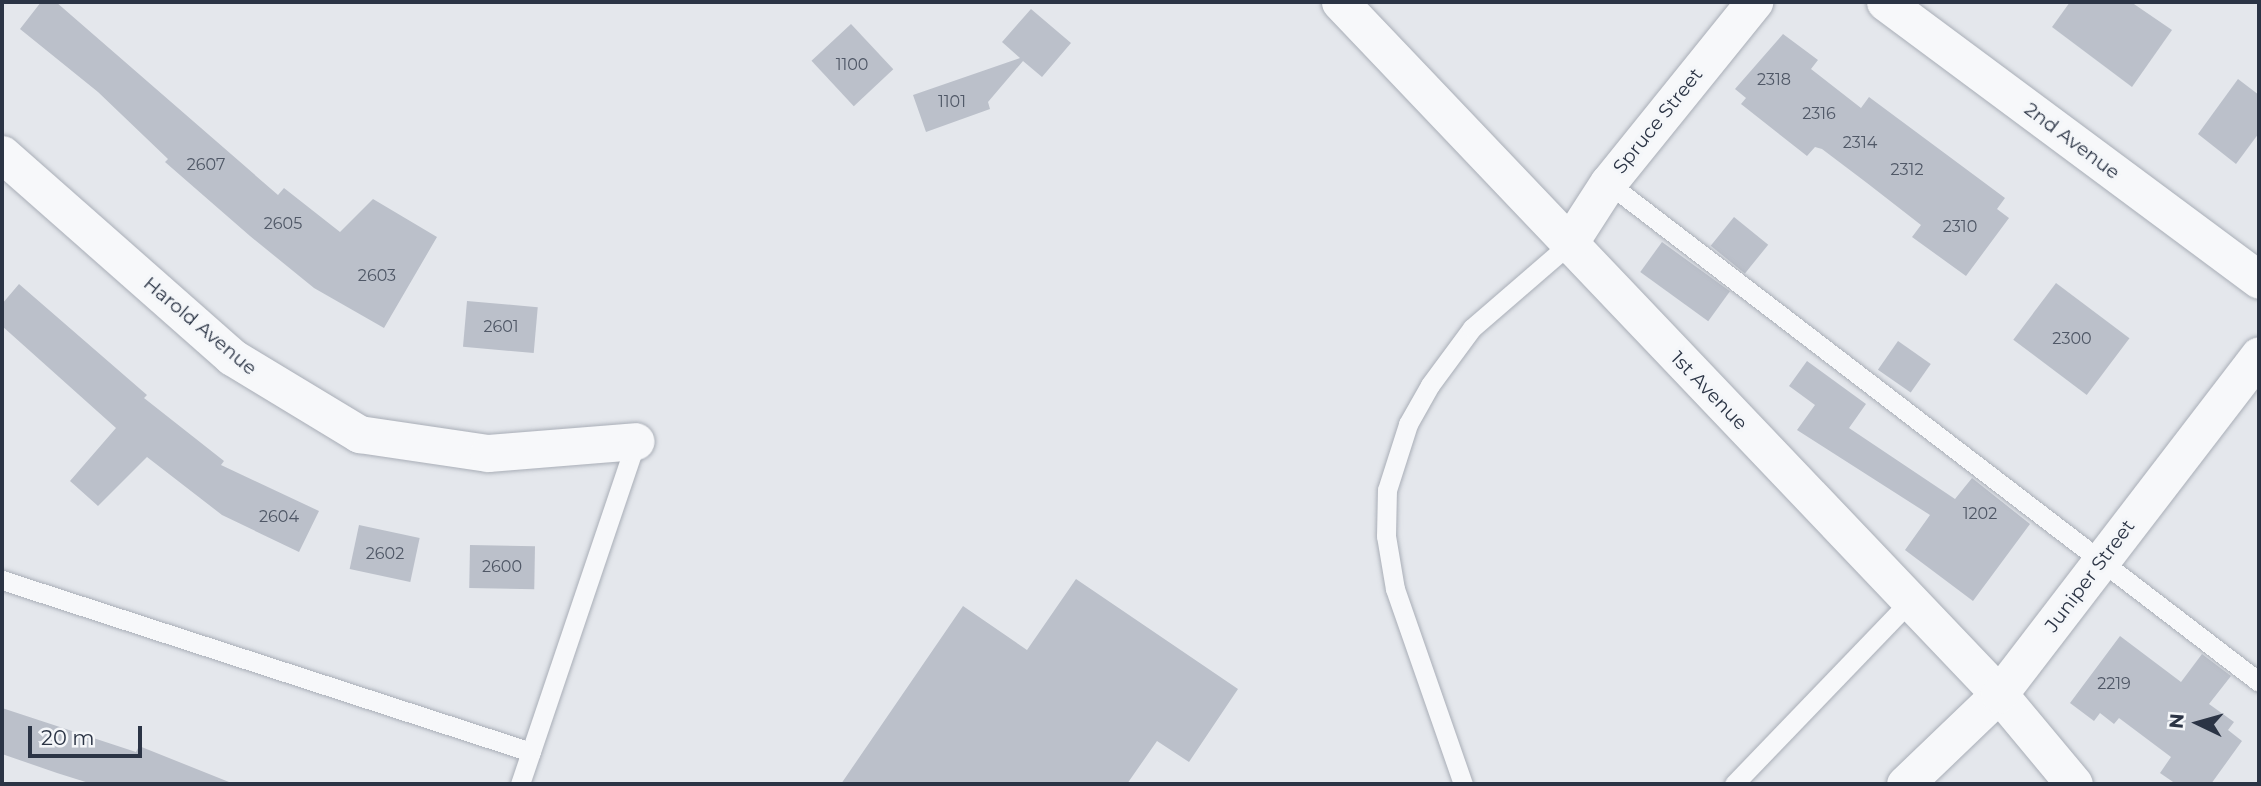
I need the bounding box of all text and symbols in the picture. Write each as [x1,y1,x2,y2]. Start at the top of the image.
house number: 1100 [836,55,868,75]
street label: Spruce Street [1608,64,1708,178]
house number: 2318 [1757,70,1791,90]
house number: 1101 [938,92,966,112]
street label: 2nd Avenue [2020,98,2124,184]
house number: 2316 [1802,104,1836,124]
house number: 2314 [1843,133,1877,153]
house number: 2607 [187,155,225,175]
house number: 2312 [1891,160,1923,180]
house number: 2605 [264,214,302,234]
house number: 2310 [1943,217,1977,237]
house number: 2603 [358,266,396,286]
street label: Harold Avenue [139,272,261,380]
house number: 2601 [483,317,519,337]
house number: 2300 [2052,329,2092,349]
street label: 1st Avenue [1666,347,1752,435]
house number: 1202 [1963,504,1997,524]
house number: 2604 [259,507,299,527]
street label: Juniper Street [2040,515,2140,637]
house number: 2602 [366,544,404,564]
house number: 2600 [482,557,522,577]
house number: 2219 [2097,674,2131,694]
north arrow [2163,688,2233,758]
scale bar [32,712,145,756]
text: N [2164,712,2189,730]
text: 20 m [41,725,95,750]

